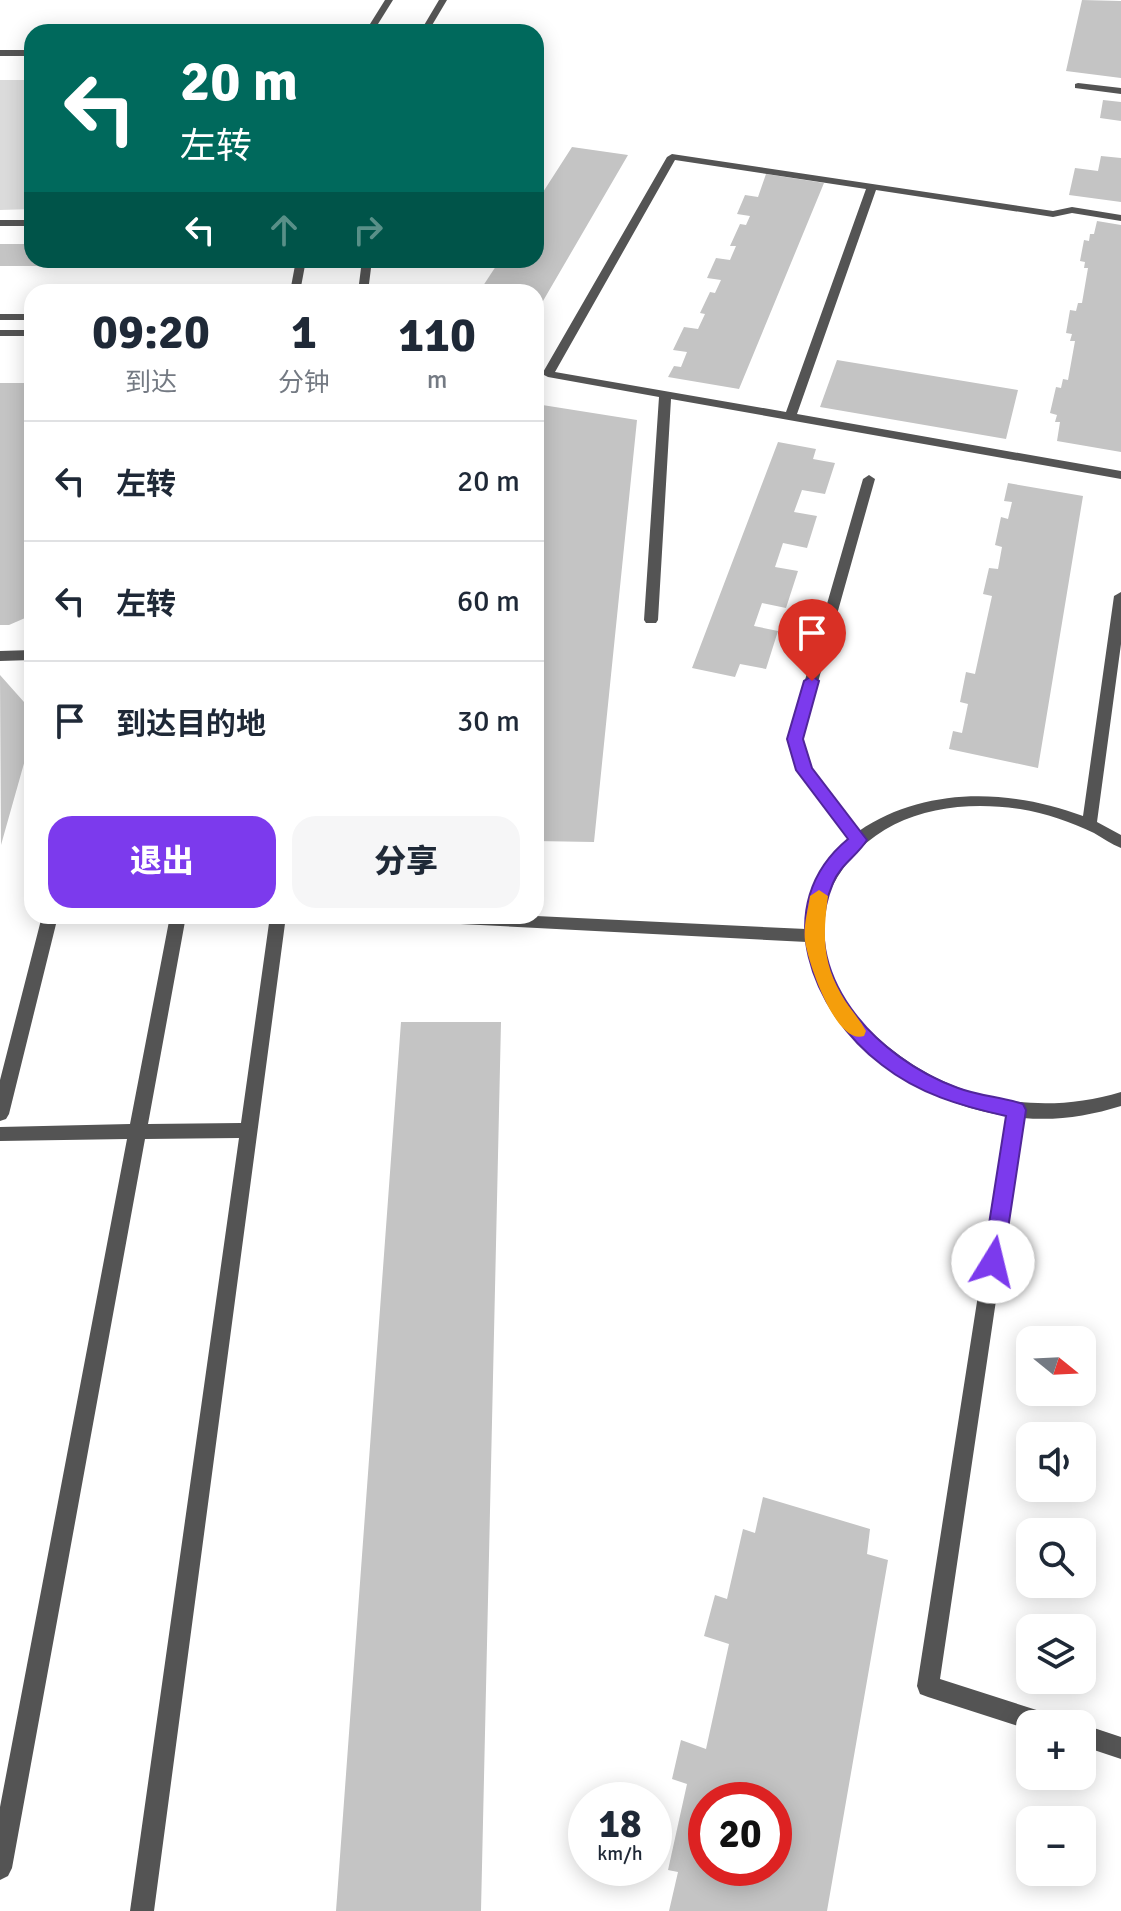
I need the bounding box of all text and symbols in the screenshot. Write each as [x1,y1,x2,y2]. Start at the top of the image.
text: 20 m [180,47,298,116]
icon: left [48,56,152,160]
text: 左转 [180,124,252,169]
icon: left [178,208,222,252]
icon: ahead [262,208,306,252]
icon: right [346,208,390,252]
text: 09:20 [92,303,210,362]
text: 1 [291,303,317,362]
text: 110 [398,306,476,365]
text: m [427,364,447,396]
text: 到达 [125,367,177,399]
text: 分钟 [278,367,330,399]
icon: left [48,459,92,503]
text: 20 m [457,463,520,500]
text: 左转 [116,466,176,503]
icon: left [48,579,92,623]
text: 60 m [457,583,520,620]
text: 左转 [116,586,176,623]
pin [778,599,846,681]
icon: arrive [790,611,834,655]
icon: arrive [48,699,92,743]
text: 30 m [457,703,520,740]
text: 到达目的地 [116,706,266,743]
button: 退出 [48,816,276,908]
button: 分享 [292,816,520,908]
position arrow [951,1220,1035,1304]
north arrow [1016,1326,1096,1406]
map controls [1016,1326,1096,1886]
button: sound [1016,1422,1096,1502]
button: search [1016,1518,1096,1598]
button: layers [1016,1614,1096,1694]
button: + [1016,1710,1096,1790]
speed limit sign: 20 [688,1782,792,1886]
text: 18 [598,1799,642,1849]
button: − [1016,1806,1096,1886]
text: km/h [597,1841,643,1866]

